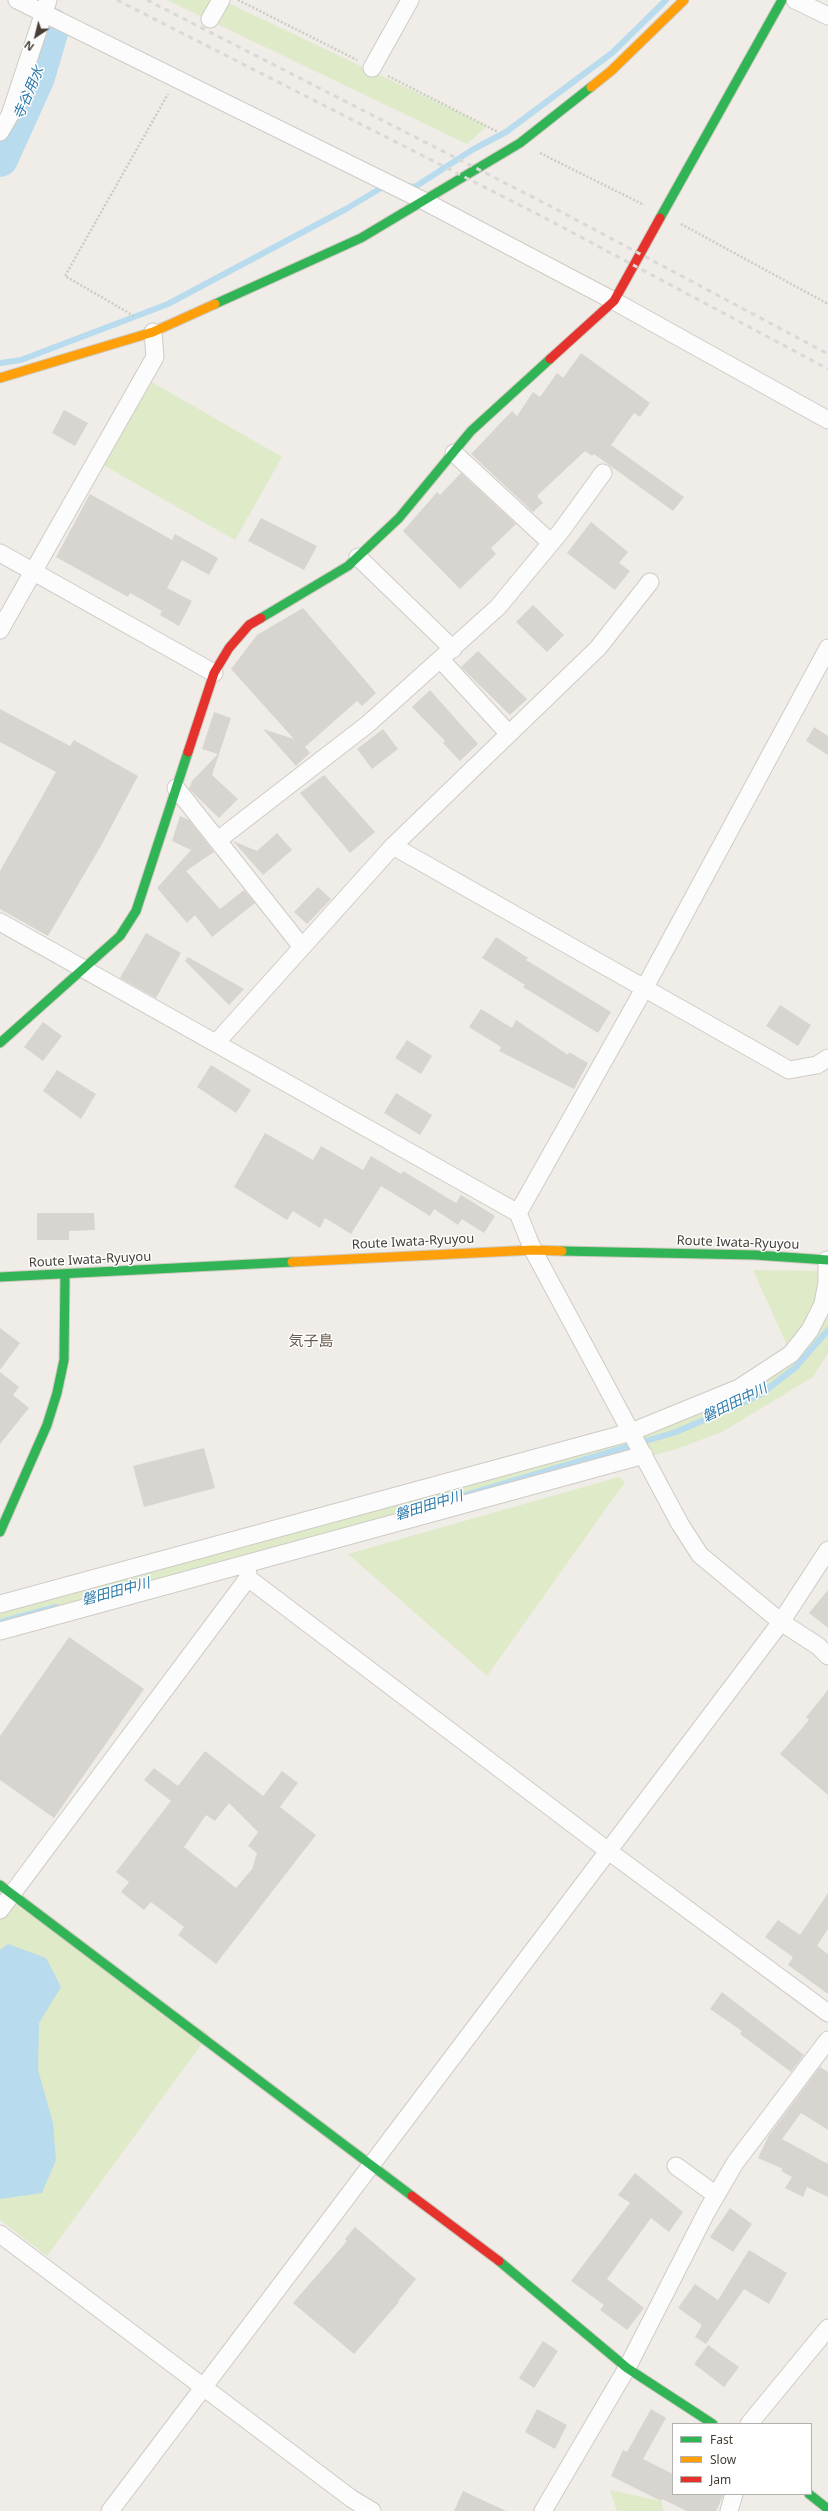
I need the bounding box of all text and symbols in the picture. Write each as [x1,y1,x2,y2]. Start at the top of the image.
north arrow [16,16,56,56]
text: N [21,38,37,55]
water label: 寺谷用水 [10,64,48,122]
street label: Route Iwata-Ryuyou [351,1231,475,1253]
street label: Route Iwata-Ryuyou [676,1233,800,1253]
street label: Route Iwata-Ryuyou [28,1249,152,1271]
district label: 気子島 [289,1333,333,1351]
water label: 磐田田中川 [700,1380,770,1426]
water label: 磐田田中川 [393,1488,465,1524]
water label: 磐田田中川 [80,1575,152,1609]
legend [672,2423,812,2495]
text: Fast [710,2431,733,2448]
text: Slow [710,2451,736,2468]
text: Jam [710,2471,731,2488]

